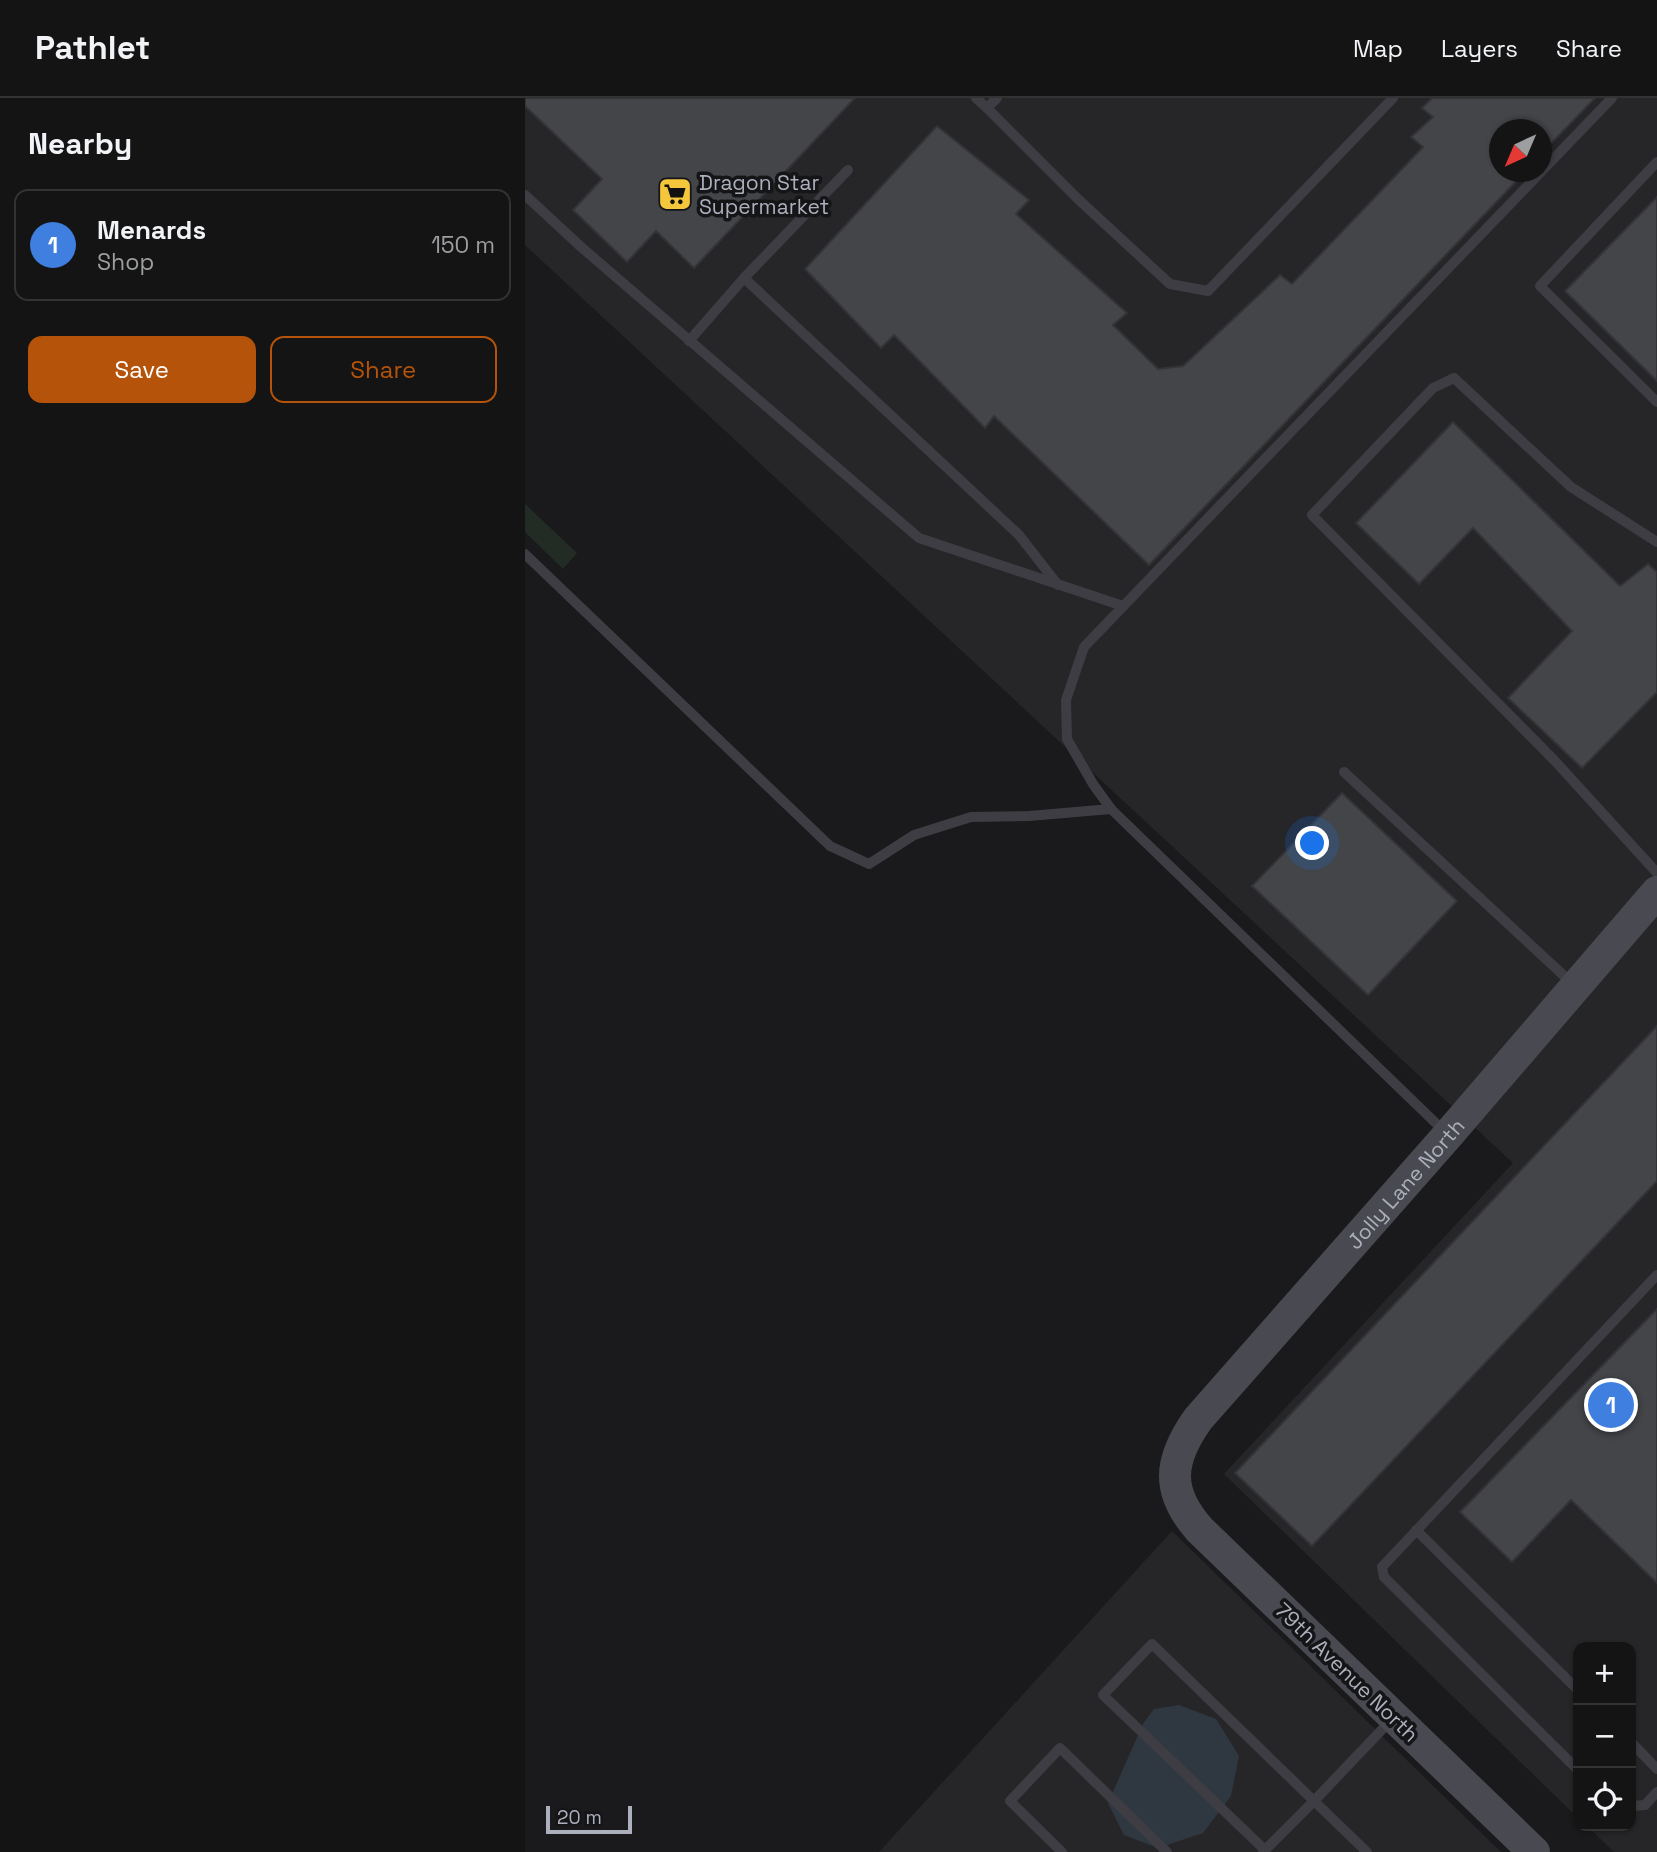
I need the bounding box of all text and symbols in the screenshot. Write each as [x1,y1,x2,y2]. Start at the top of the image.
text: Pathlet [35,27,150,69]
text: Map [1353,33,1403,64]
text: Layers [1441,33,1518,64]
text: Share [1556,33,1622,64]
north arrow [1489,119,1552,182]
text: Nearby [28,124,132,163]
place label: Dragon Star Supermarket [699,169,829,220]
supermarket icon: Dragon Star Supermarket [656,175,694,213]
text: Menards [97,213,206,247]
text: 1 [48,230,58,260]
text: 150 m [431,230,495,260]
text: Shop [97,247,154,277]
button: Save [28,336,256,403]
button: Share [270,336,497,403]
your location [1295,826,1329,860]
street label: Jolly Lane North [1341,1113,1470,1254]
pin: 1 [1588,1379,1634,1431]
street label: 79th Avenue North [1270,1597,1424,1747]
map controls [1573,1642,1636,1831]
button: + [1573,1642,1636,1705]
button: − [1573,1705,1636,1768]
button: locate [1573,1768,1636,1831]
scale bar [546,1803,632,1835]
text: 20 m [557,1805,602,1830]

